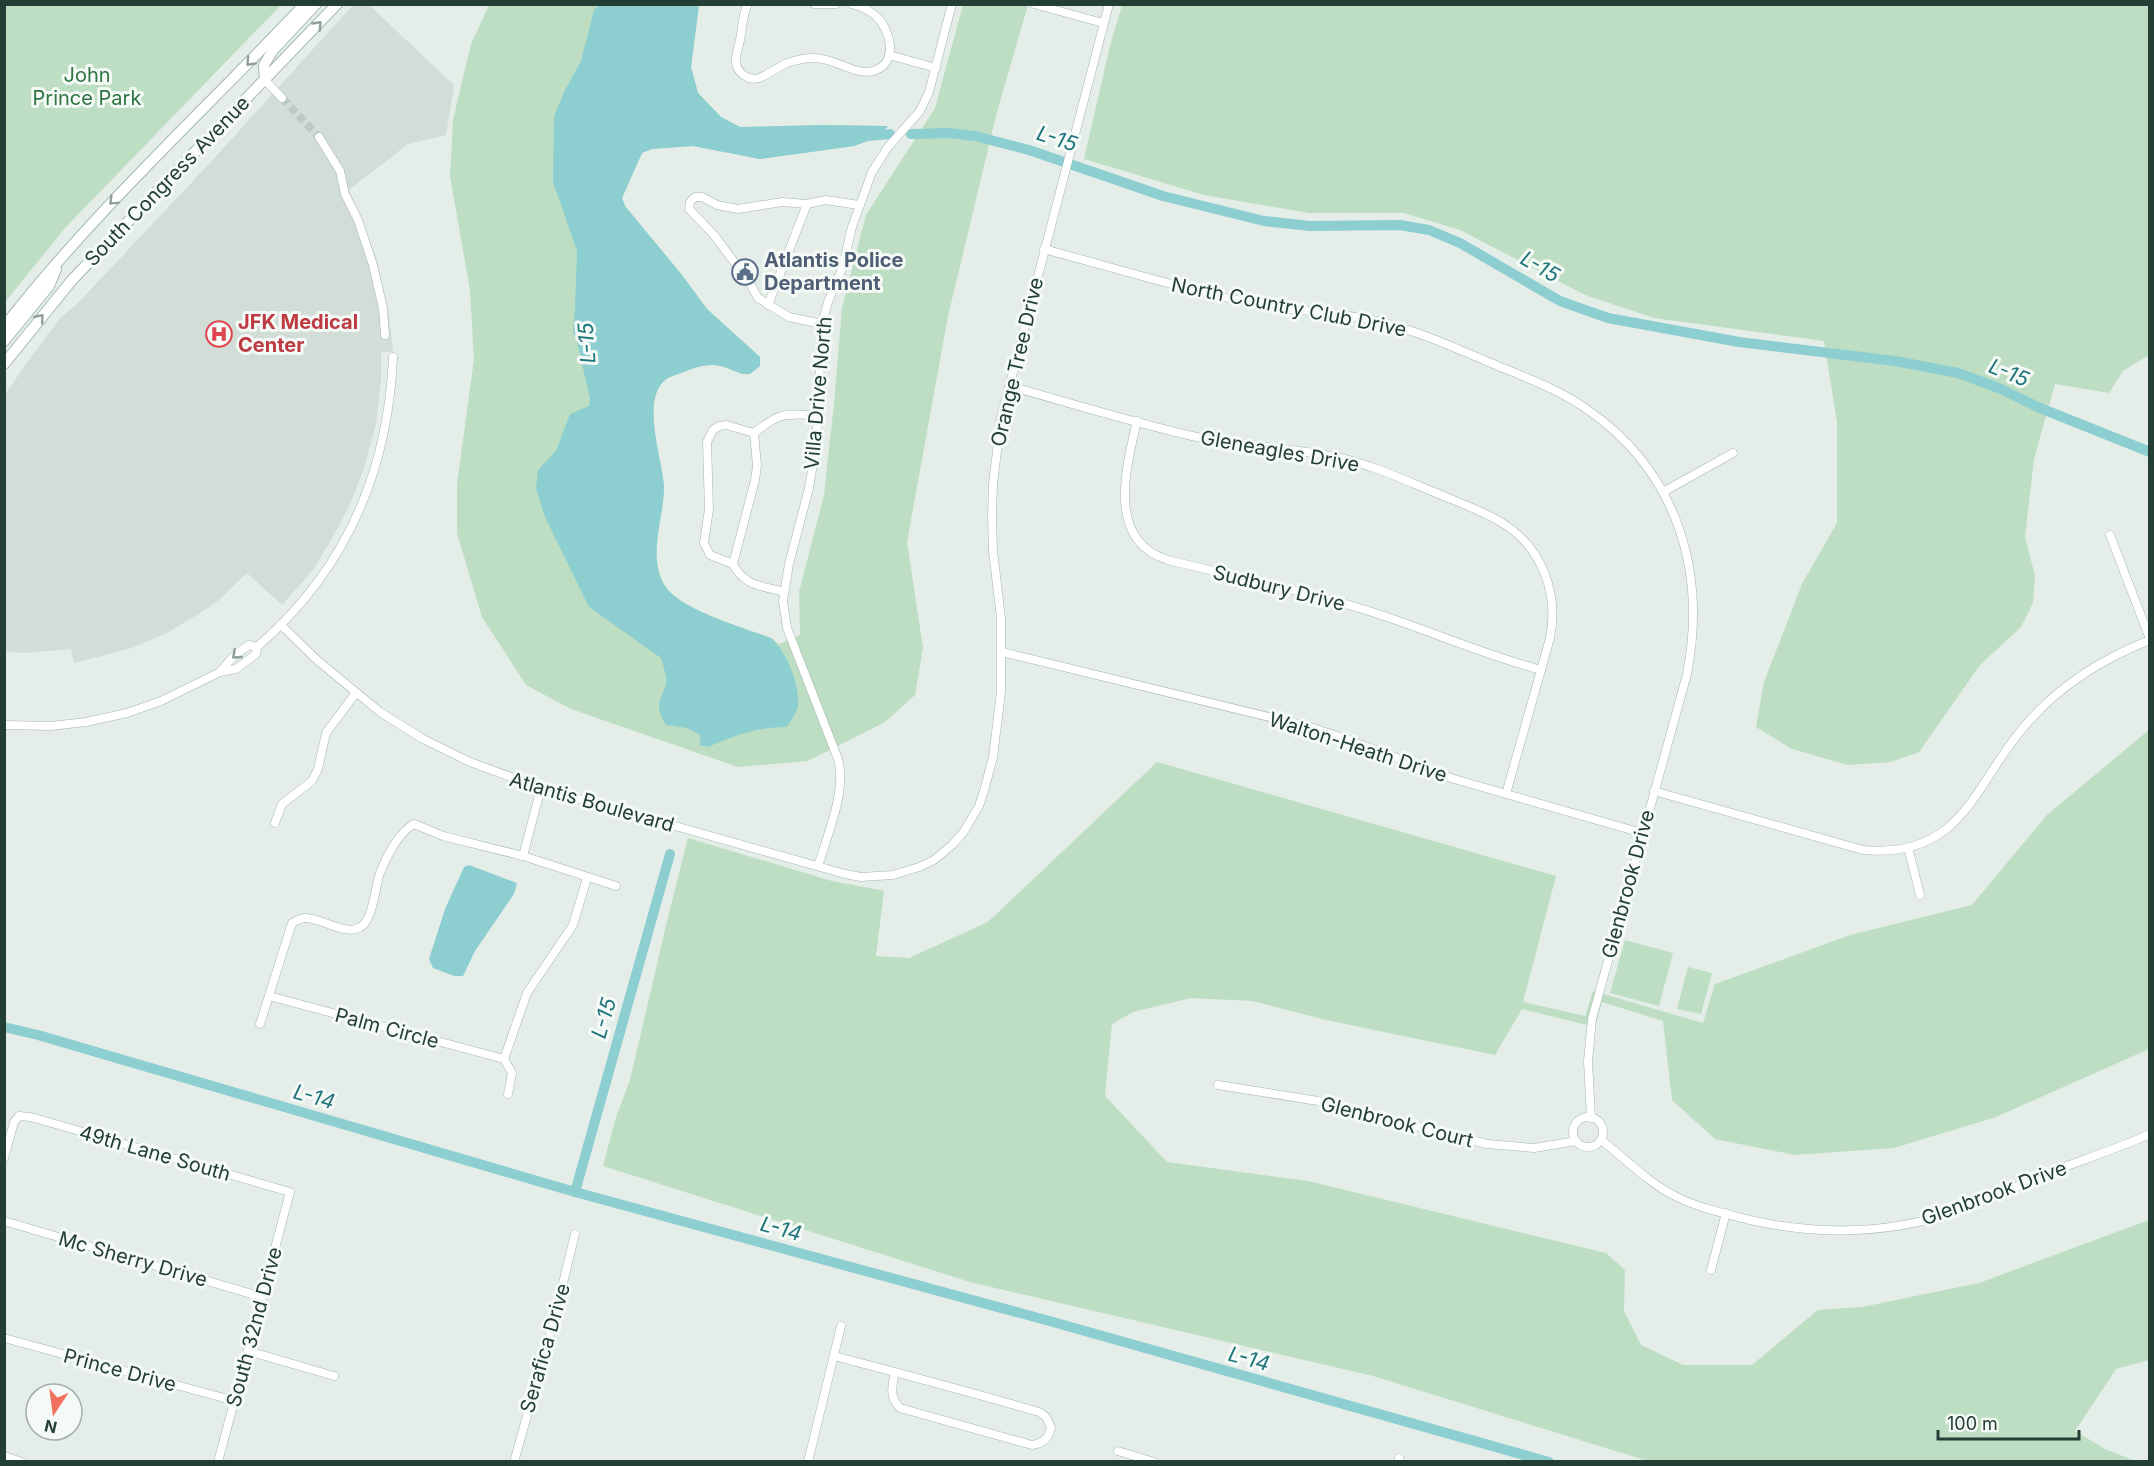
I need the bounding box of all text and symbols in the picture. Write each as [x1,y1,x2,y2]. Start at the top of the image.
one-way arrow [310,21,321,32]
one-way arrow [246,56,257,66]
park label: John Prince Park [33,63,141,110]
street label: South Congress Avenue [79,91,255,271]
water label: L-15 [1034,120,1081,157]
one-way arrow [110,194,121,205]
water label: L-15 [1516,245,1565,288]
place label: Atlantis Police Department [764,248,904,295]
public building icon: Atlantis Police Department [730,257,760,287]
street label: North Country Club Drive [1169,272,1409,342]
street label: Orange Tree Drive [986,275,1048,449]
place label: JFK Medical Center [238,310,358,357]
one-way arrow [33,314,44,325]
street label: Villa Drive North [799,315,837,471]
hospital icon: JFK Medical Center [204,319,234,349]
water label: L-15 [573,321,600,364]
water label: L-15 [1985,353,2033,392]
street label: Gleneagles Drive [1199,425,1361,477]
street label: Sudbury Drive [1210,560,1348,616]
one-way arrow [232,647,243,658]
street label: Walton-Heath Drive [1266,707,1450,787]
street label: Atlantis Boulevard [507,767,677,837]
street label: Glenbrook Drive [1597,807,1659,961]
water label: L-15 [586,994,621,1041]
street label: Palm Circle [332,1003,442,1053]
water label: L-14 [291,1079,338,1114]
street label: Glenbrook Court [1318,1091,1476,1153]
street label: 49th Lane South [77,1120,233,1186]
street label: Glenbrook Drive [1918,1156,2070,1230]
water label: L-14 [758,1211,805,1246]
street label: Mc Sherry Drive [56,1226,210,1292]
street label: South 32nd Drive [221,1244,287,1410]
street label: Serafica Drive [515,1280,575,1416]
water label: L-14 [1226,1341,1273,1376]
street label: Prince Drive [61,1343,179,1397]
north arrow [24,1382,84,1442]
scale bar [1938,1403,2079,1441]
text: 100 m [1947,1413,1998,1434]
text: N [42,1415,59,1438]

